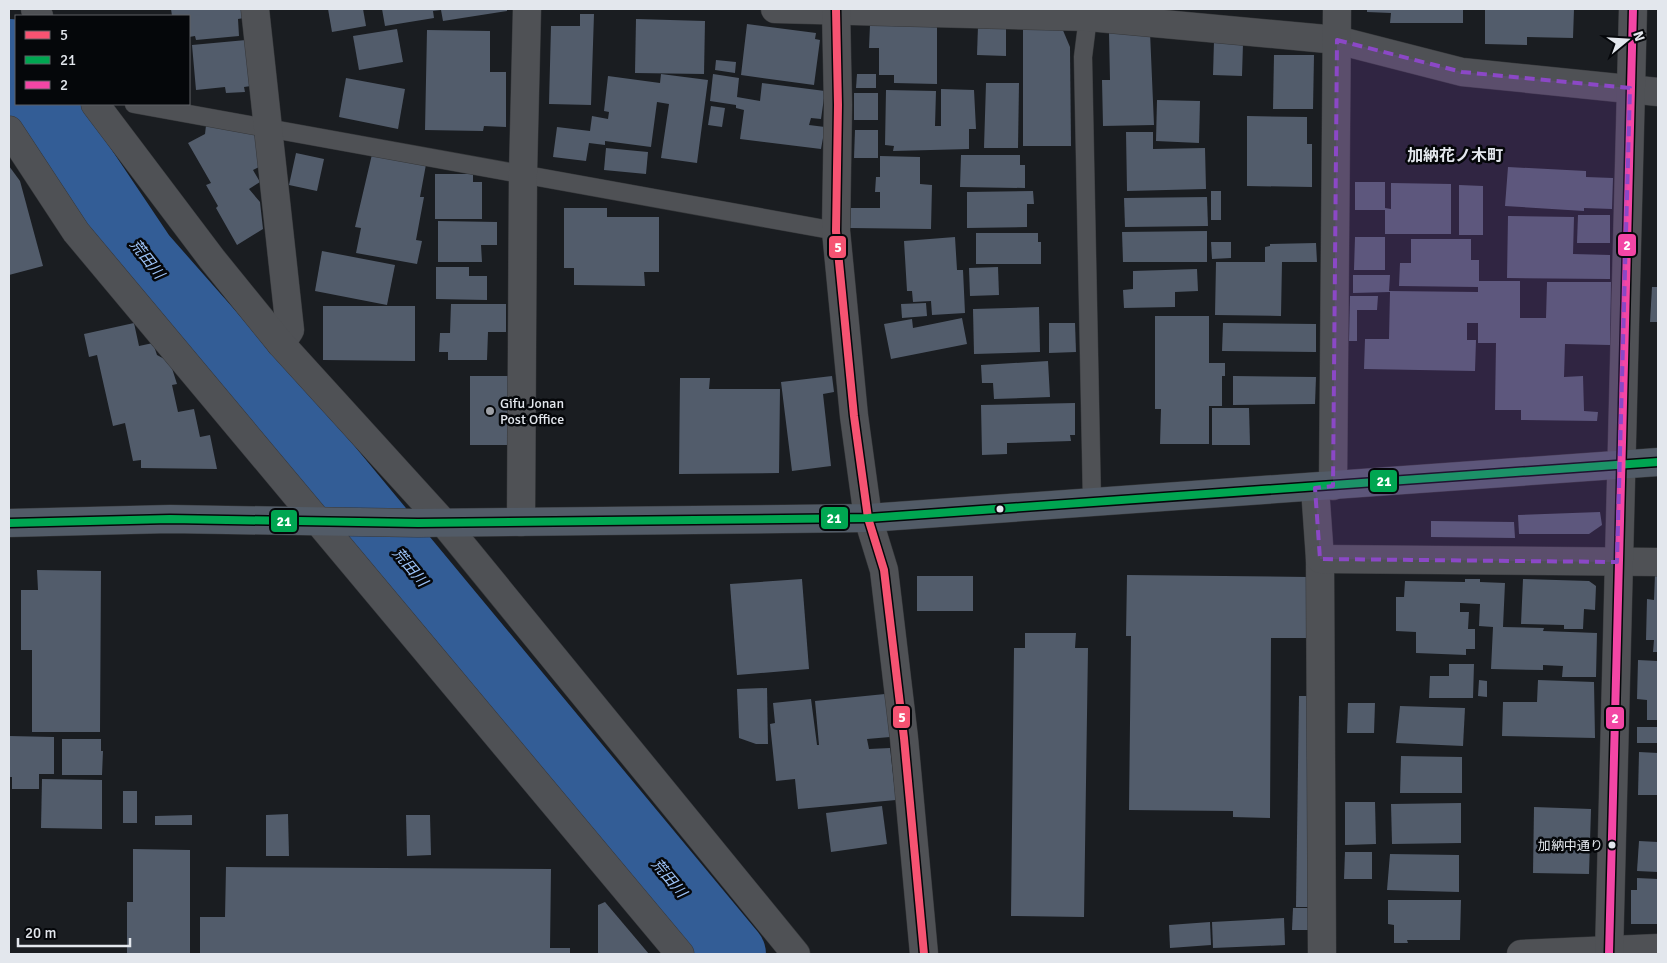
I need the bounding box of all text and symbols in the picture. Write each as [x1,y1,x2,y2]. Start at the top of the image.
legend [15,15,190,105]
north arrow [1602,15,1652,65]
text: 5 [60,26,68,44]
text: N [1629,29,1648,43]
text: 21 [60,51,76,69]
text: 2 [60,76,68,94]
district label: 加納花ノ木町 [1407,146,1503,166]
line badge: 2 [1617,233,1637,257]
line badge: 5 [828,235,847,259]
water label: 荒田川 [126,236,169,284]
text: 2 [1623,237,1631,254]
text: 5 [834,239,842,256]
place label: Gifu Jonan Post Office [500,395,564,428]
marker: Gifu Jonan Post Office [484,405,496,417]
line badge: 21 [1369,469,1398,493]
text: 21 [1376,473,1392,490]
unlabelled marker [995,504,1005,514]
line badge: 21 [820,506,849,530]
line badge: 21 [270,509,298,533]
text: 21 [826,510,842,527]
text: 21 [276,513,292,530]
water label: 荒田川 [389,544,433,592]
line badge: 5 [892,705,911,729]
line badge: 2 [1605,706,1625,730]
text: 5 [898,709,906,726]
text: 2 [1611,710,1619,727]
place label: 加納中通り [1538,838,1603,854]
marker: 加納中通り [1607,840,1617,850]
water label: 荒田川 [648,855,692,903]
scale bar [18,916,130,948]
text: 20 m [25,924,56,942]

